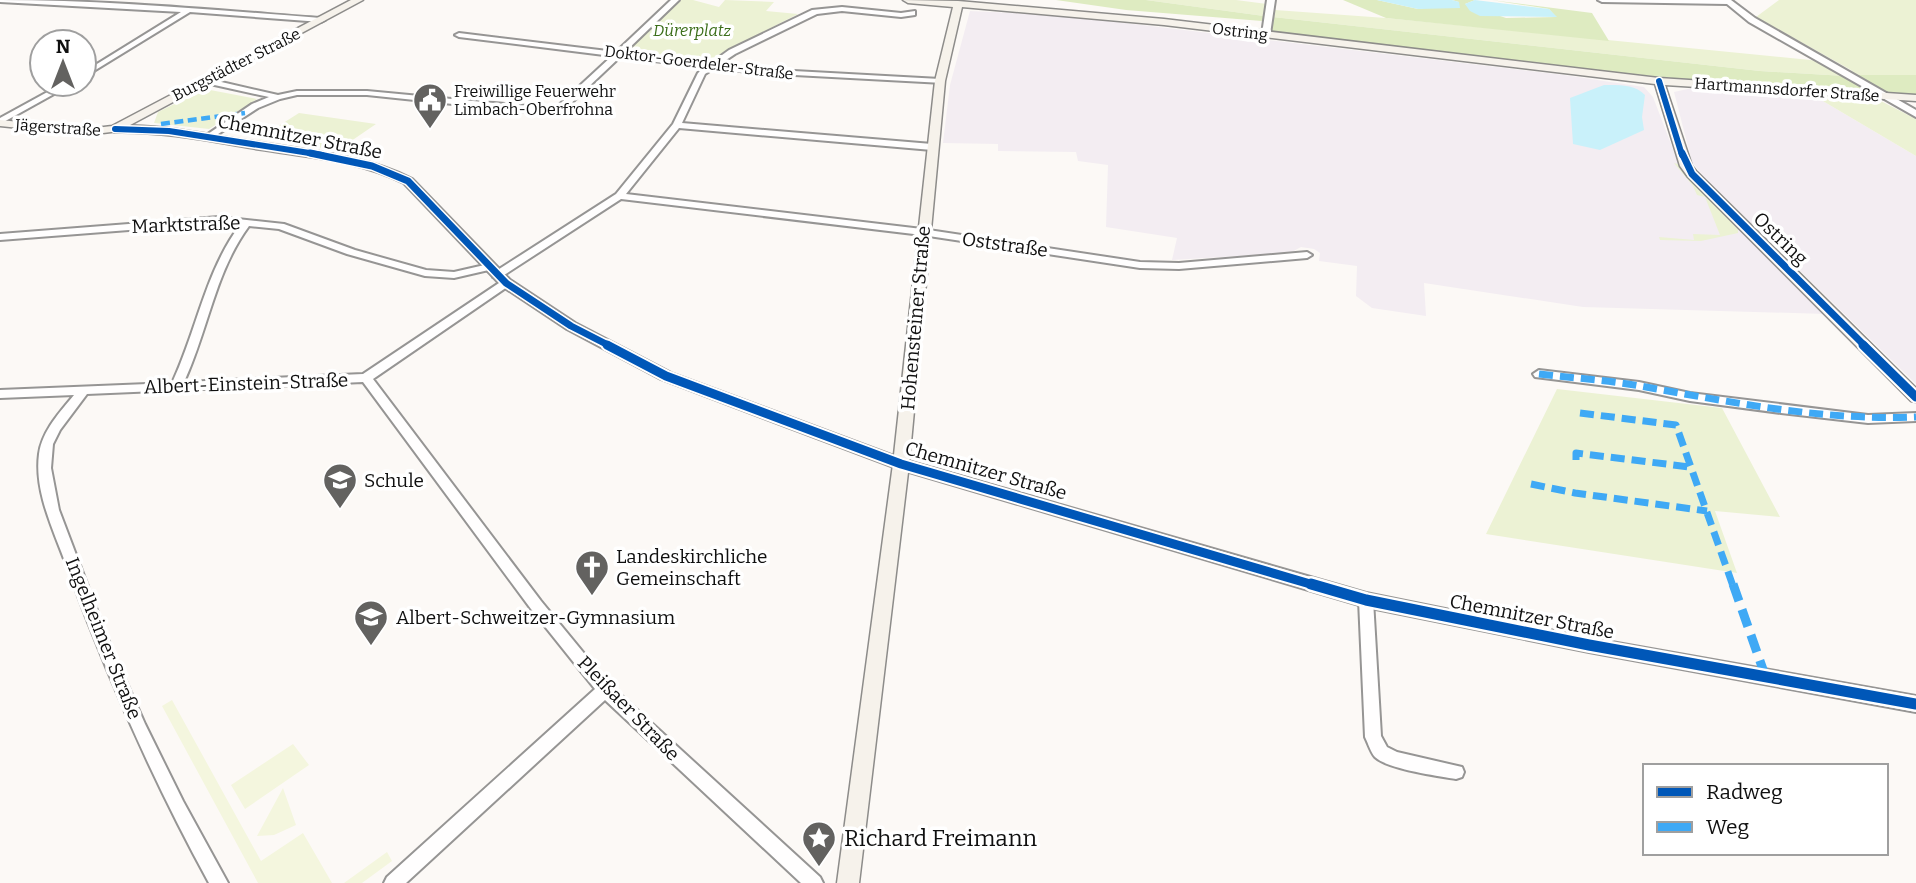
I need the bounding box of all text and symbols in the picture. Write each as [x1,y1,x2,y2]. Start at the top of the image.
street label: Ostring [1211,19,1269,44]
park label: Dürerplatz [653,21,732,40]
street label: Burgstädter Straße [169,24,303,105]
north arrow [28,28,98,98]
text: N [56,35,71,58]
street label: Doktor-Goerdeler-Straße [603,41,795,84]
street label: Hartmannsdorfer Straße [1694,74,1880,105]
public building icon: Freiwillige Feuerwehr Limbach-Oberfrohna [411,81,449,130]
place label: Freiwillige Feuerwehr Limbach-Oberfrohna [454,82,616,119]
street label: Chemnitzer Straße [216,109,384,164]
street label: Jägerstraße [13,115,101,140]
street label: Ostring [1749,207,1813,270]
street label: Marktstraße [131,211,241,238]
street label: Hohensteiner Straße [896,225,935,411]
street label: Oststraße [960,227,1049,262]
street label: Albert-Einstein-Straße [143,368,349,399]
street label: Chemnitzer Straße [902,436,1069,505]
school or university icon: Schule [321,461,359,510]
place label: Schule [364,469,424,492]
place label: Landeskirchliche Gemeinschaft [616,545,767,590]
church icon: Landeskirchliche Gemeinschaft [573,548,611,597]
street label: Ingelheimer Straße [61,554,146,722]
street label: Chemnitzer Straße [1448,589,1616,644]
school or university icon: Albert-Schweitzer-Gymnasium [352,598,390,647]
place label: Albert-Schweitzer-Gymnasium [396,606,675,629]
street label: Pleißaer Straße [573,651,684,766]
legend [1643,764,1888,855]
text: Radweg [1706,779,1783,805]
text: Weg [1706,814,1749,840]
place icon: Richard Freimann [800,819,838,868]
place label: Richard Freimann [844,824,1038,852]

